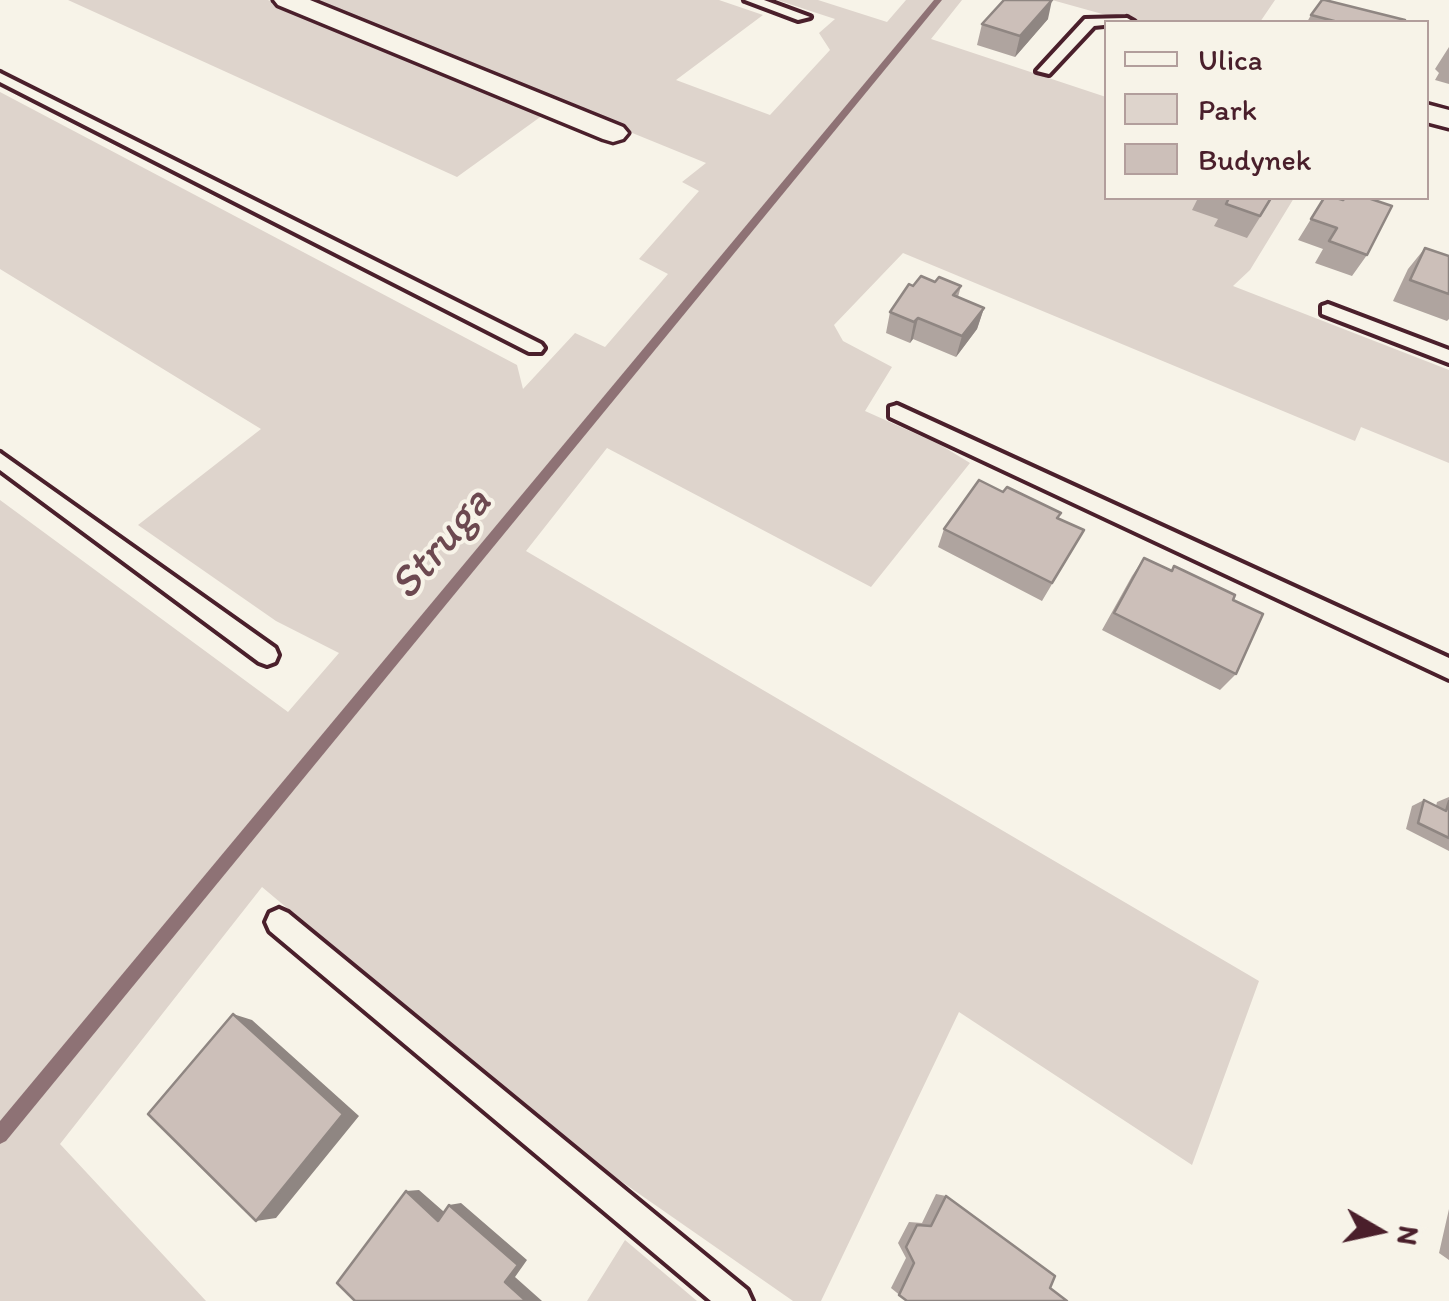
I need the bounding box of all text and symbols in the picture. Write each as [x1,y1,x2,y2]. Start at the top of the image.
legend [1104,20,1429,200]
text: Ulica [1198,41,1262,78]
text: Park [1198,91,1257,128]
text: Budynek [1198,141,1311,178]
water label: Struga [380,478,504,612]
north arrow [1329,1181,1429,1281]
text: N [1390,1224,1427,1248]

